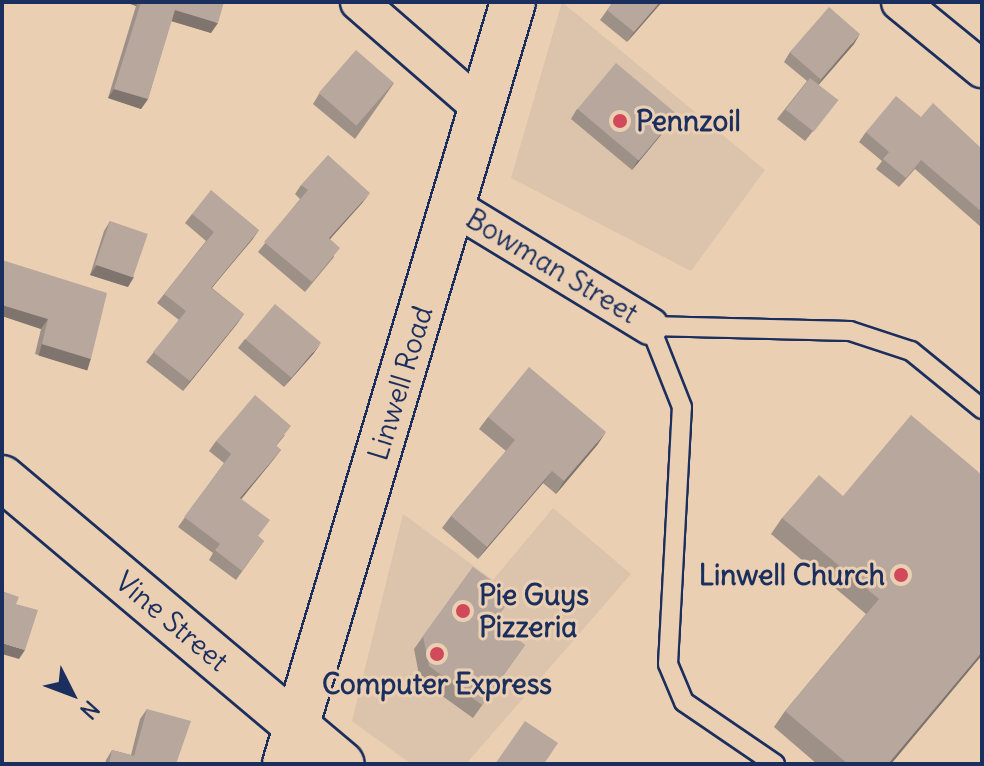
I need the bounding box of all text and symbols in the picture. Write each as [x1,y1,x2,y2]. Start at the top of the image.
place label: Pennzoil [636,104,741,138]
marker: Pennzoil [611,112,629,130]
street label: Bowman Street [460,202,644,330]
street label: Linwell Road [361,302,439,464]
place label: Linwell Church [699,558,885,592]
street label: Vine Street [109,564,235,678]
marker: Linwell Church [892,566,910,584]
place label: Pie Guys Pizzeria [479,578,589,644]
marker: Pie Guys Pizzeria [454,602,472,620]
marker: Computer Express [428,645,446,663]
north arrow [32,654,112,734]
place label: Computer Express [322,667,552,701]
text: N [74,695,105,725]

